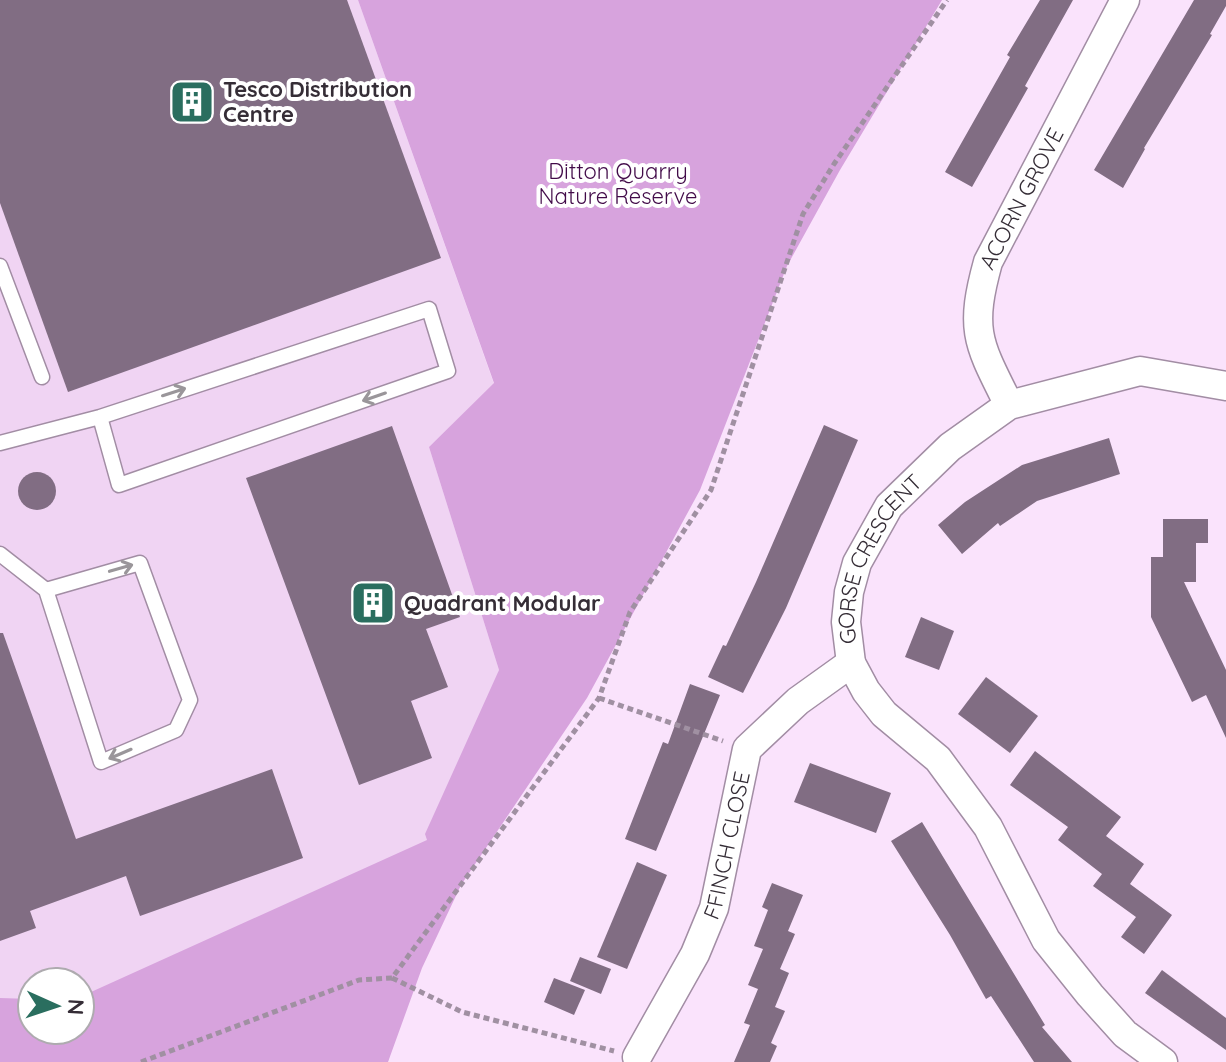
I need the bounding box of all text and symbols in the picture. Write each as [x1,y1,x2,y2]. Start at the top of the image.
place label: Tesco Distribution Centre [223,75,412,128]
building icon: Tesco Distribution Centre [168,78,216,126]
street label: ACORN GROVE [973,123,1070,274]
park label: Ditton Quarry Nature Reserve [538,157,698,210]
one-way arrow [162,384,187,399]
one-way arrow [363,391,387,405]
street label: GORSE CRESCENT [831,468,928,646]
one-way arrow [108,560,134,575]
building icon: Quadrant Modular [349,579,397,627]
place label: Quadrant Modular [404,589,601,617]
one-way arrow [108,748,132,762]
street label: FFINCH CLOSE [697,769,756,924]
north arrow [16,966,96,1046]
text: N [62,998,90,1016]

